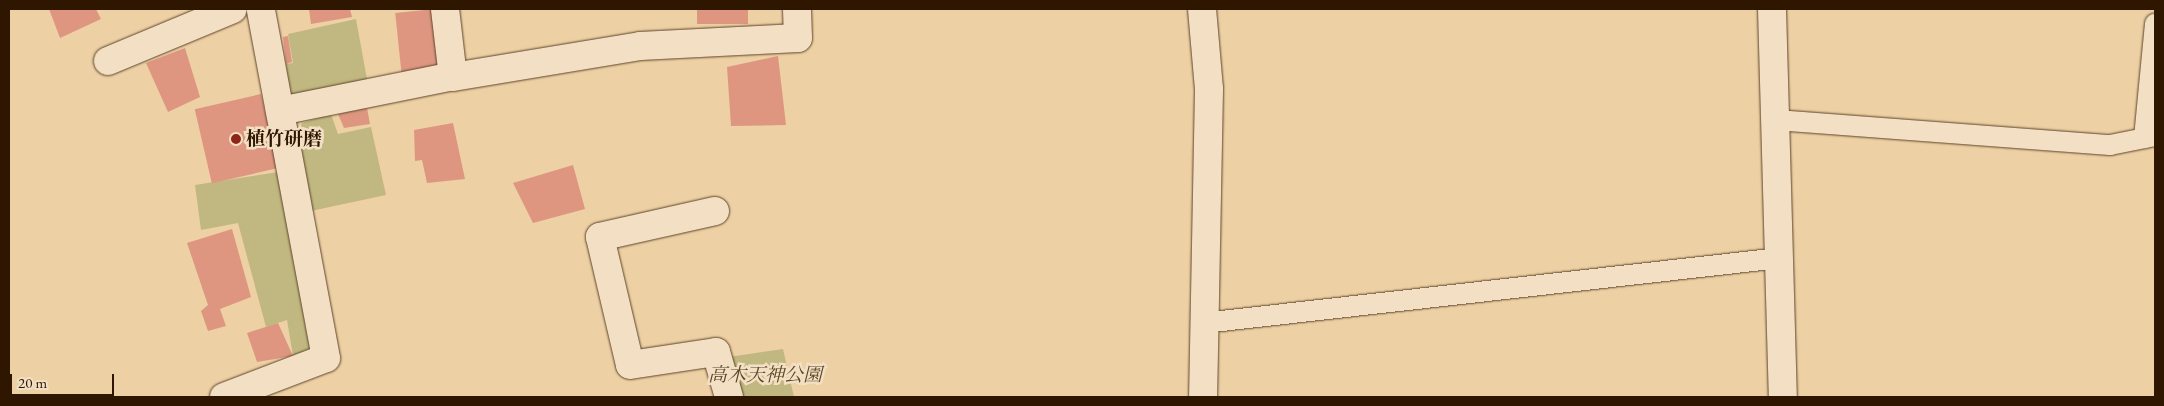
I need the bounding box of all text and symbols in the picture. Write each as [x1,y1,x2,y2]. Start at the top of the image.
place label: 植竹研磨 [246,128,322,150]
marker: 植竹研磨 [230,133,242,145]
scale bar [12,364,116,396]
park label: 高木天神公園 [708,364,822,386]
text: 20 m [18,373,47,392]

